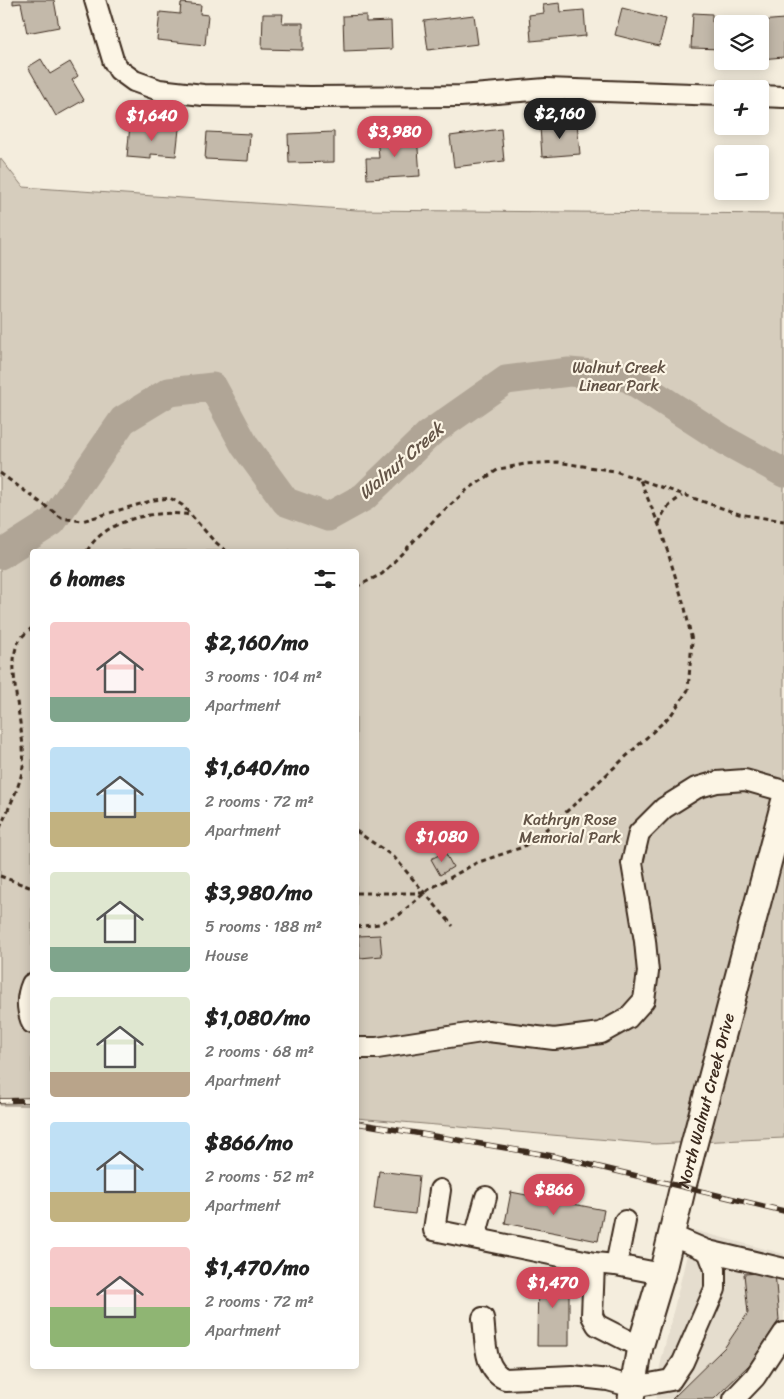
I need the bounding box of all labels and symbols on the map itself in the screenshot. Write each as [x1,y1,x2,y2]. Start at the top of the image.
pin: $2,160 [519,98,601,140]
pin: $1,640 [111,100,193,142]
pin: $3,980 [354,116,436,158]
park label: Walnut Creek Linear Park [572,353,666,400]
water label: Walnut Creek [351,413,453,508]
park label: Kathryn Rose Memorial Park [519,805,622,852]
pin: $1,080 [401,820,483,863]
street label: North Walnut Creek Drive [669,1010,743,1191]
pin: $866 [524,1174,584,1216]
pin: $1,470 [512,1266,594,1309]

